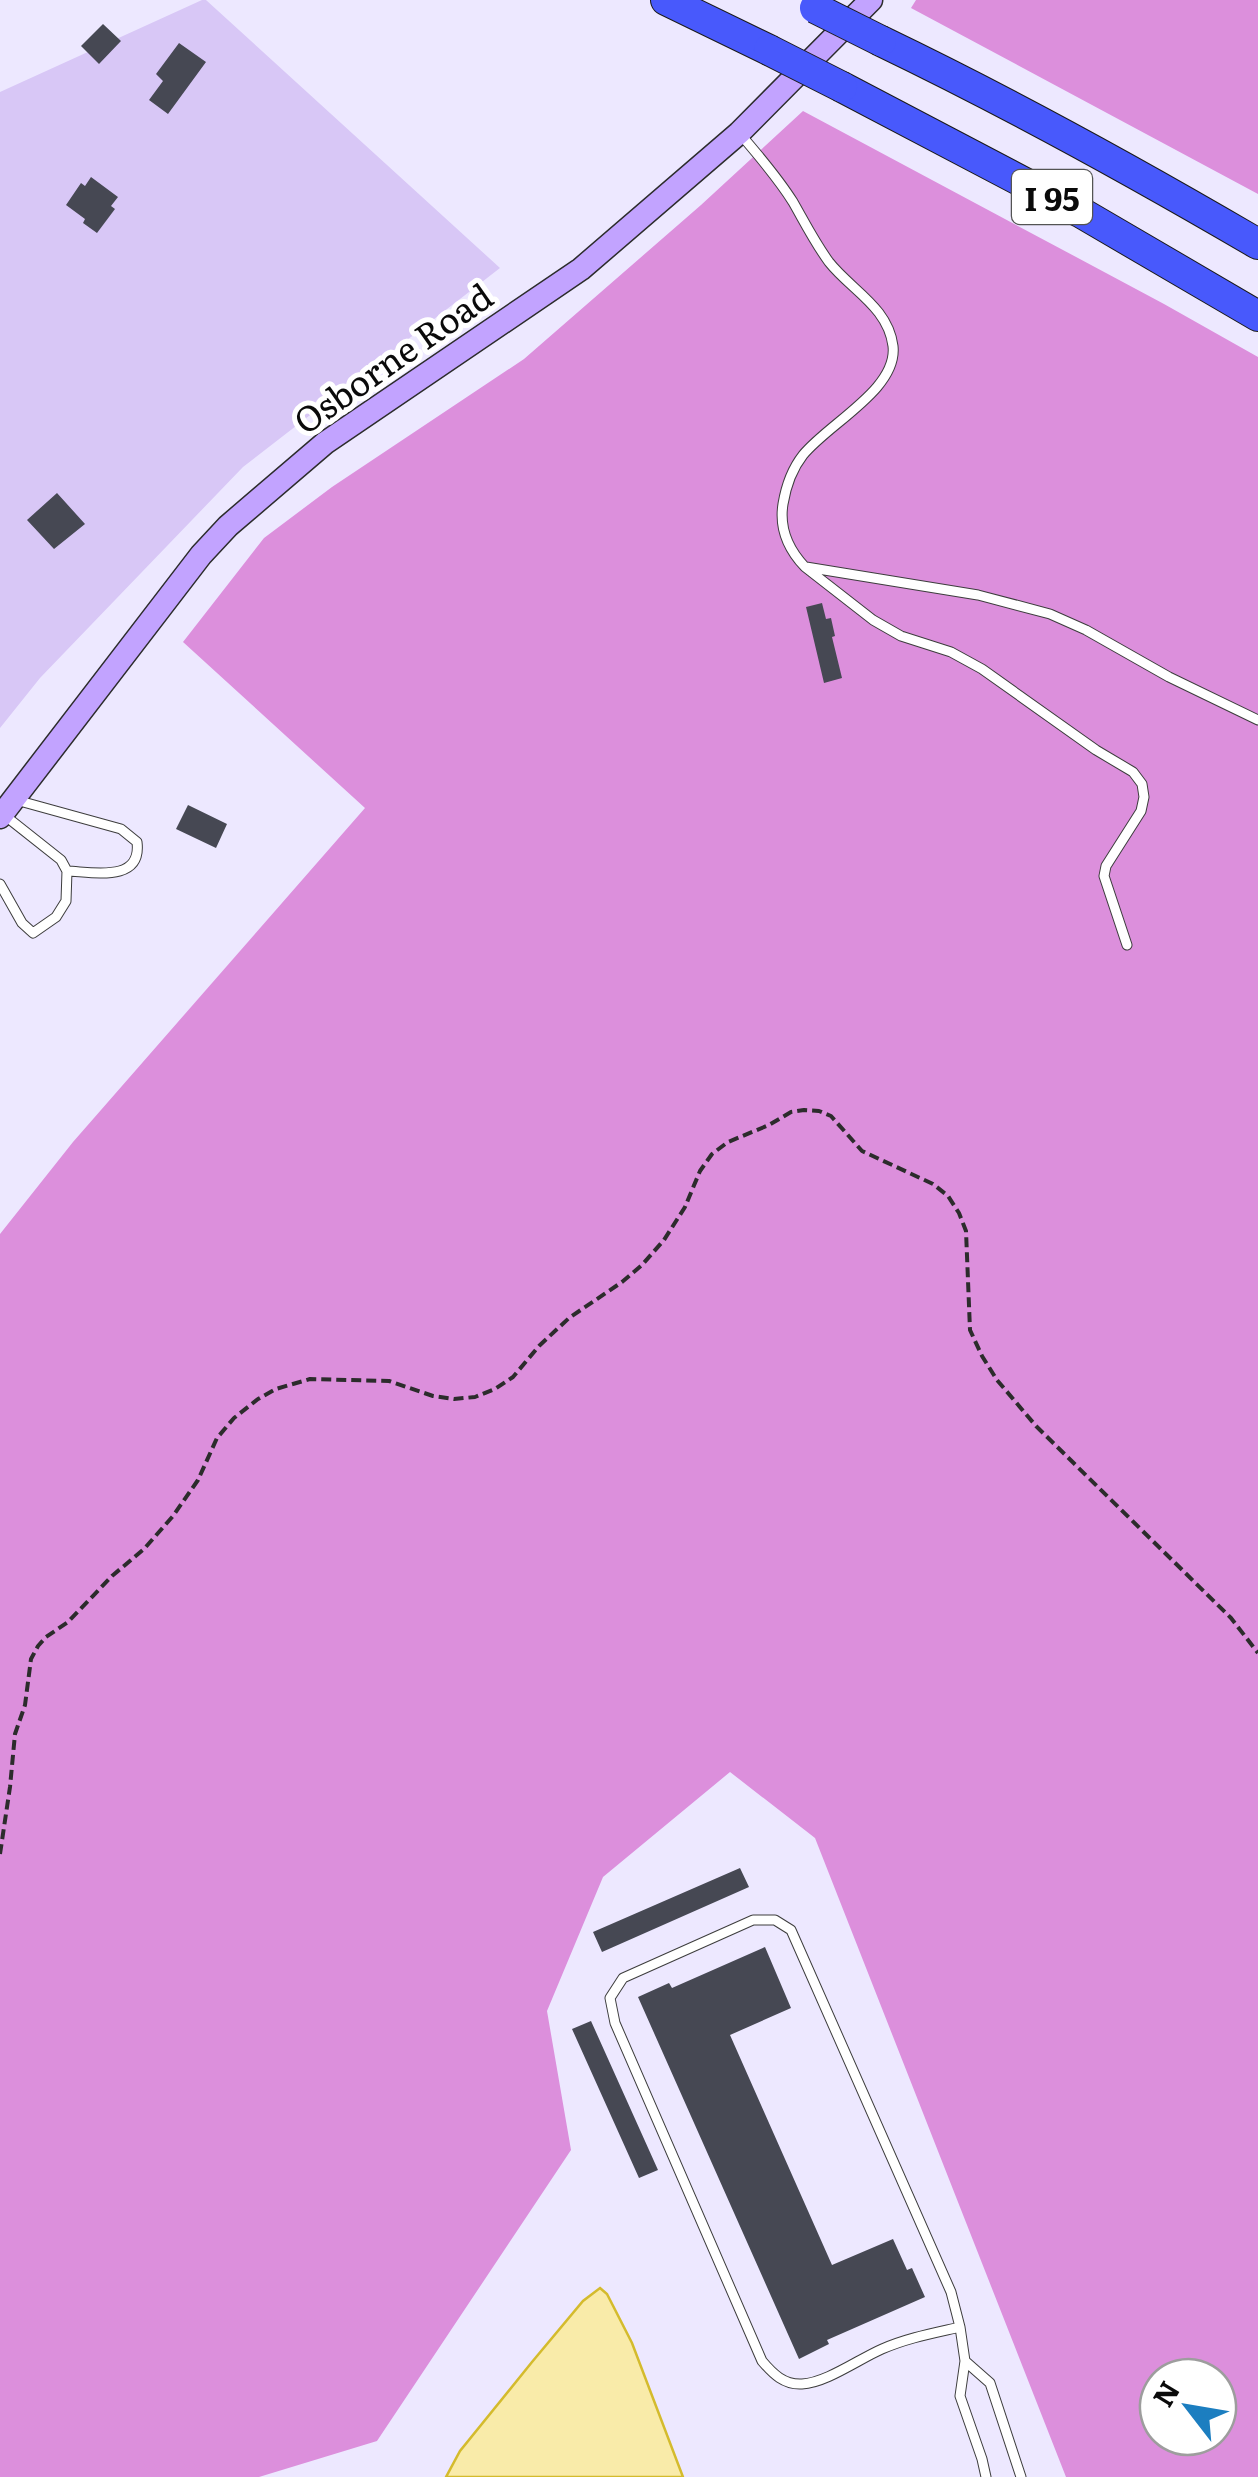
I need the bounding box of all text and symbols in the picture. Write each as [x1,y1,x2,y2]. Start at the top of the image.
road number: I 95 [1012,170,1092,224]
street label: Osborne Road [282,269,502,445]
north arrow [1138,2357,1238,2457]
text: N [1141,2372,1189,2414]

